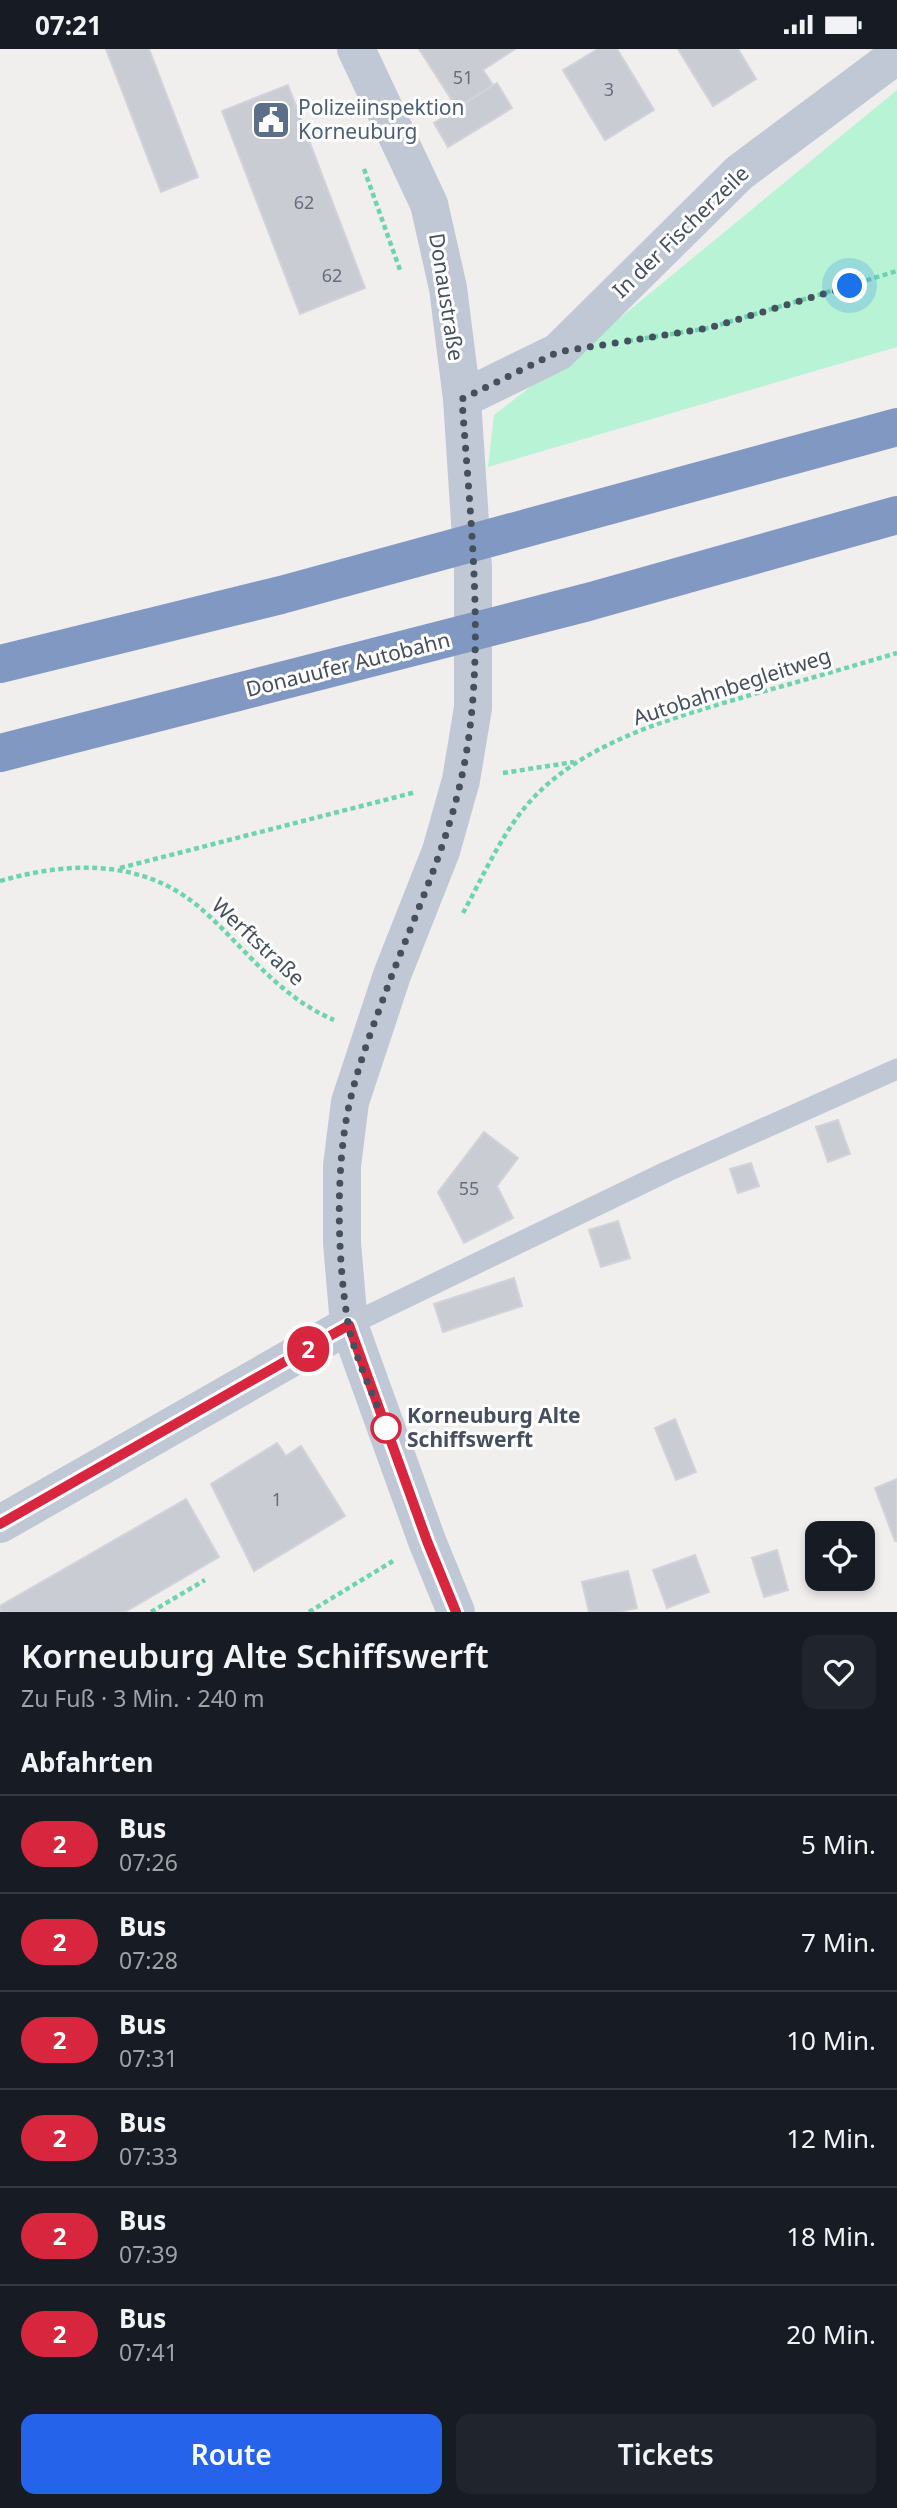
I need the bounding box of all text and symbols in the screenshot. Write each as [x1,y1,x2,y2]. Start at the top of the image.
text: 07:21 [35,7,102,43]
house number: 51 [453,65,473,89]
house number: 3 [604,77,614,101]
place label: Polizeiinspektion Korneuburg [298,93,465,145]
public building icon: Polizeiinspektion Korneuburg [250,99,292,141]
street label: In der Fischerzeile [606,159,754,303]
house number: 62 [294,190,314,214]
street label: Donaustraße [423,231,471,363]
house number: 62 [322,263,342,287]
your location [832,268,867,303]
street label: Donauufer Autobahn [243,625,453,703]
street label: Autobahnbegleitweg [629,641,834,731]
street label: Werftstraße [206,891,311,991]
house number: 55 [459,1176,479,1200]
line badge: 2 [285,1326,331,1372]
text: 2 [301,1332,315,1365]
place label: Korneuburg Alte Schiffswerft [407,1401,581,1453]
marker: Korneuburg Alte Schiffswerft [371,1413,401,1443]
house number: 1 [272,1487,282,1511]
map controls [805,1521,875,1591]
button: locate [805,1521,875,1591]
text: Korneuburg Alte Schiffswerft [21,1633,489,1678]
button: heart [802,1635,876,1709]
text: Zu Fuß · 3 Min. · 240 m [21,1682,265,1714]
text: Abfahrten [21,1744,153,1780]
text: Bus [119,1810,166,1846]
text: 5 Min. [801,1826,876,1862]
text: 2 [53,1827,66,1860]
text: 07:26 [119,1846,178,1878]
text: Bus [119,1908,166,1944]
text: 7 Min. [801,1924,876,1960]
text: 2 [53,1925,66,1958]
text: 07:28 [119,1944,178,1976]
text: Bus [119,2006,166,2042]
text: 10 Min. [786,2022,876,2058]
text: 2 [53,2023,66,2056]
text: 07:31 [119,2042,178,2074]
text: Bus [119,2104,166,2140]
text: 12 Min. [786,2120,876,2156]
text: 2 [53,2121,66,2154]
text: 07:33 [119,2140,178,2172]
text: Bus [119,2202,166,2238]
text: 18 Min. [786,2218,876,2254]
text: 2 [53,2219,66,2252]
text: 07:39 [119,2238,178,2270]
text: Bus [119,2300,166,2336]
text: 20 Min. [786,2316,876,2352]
text: 2 [53,2317,66,2350]
text: 07:41 [119,2336,178,2368]
button: Route [21,2414,442,2494]
button: Tickets [456,2414,876,2494]

